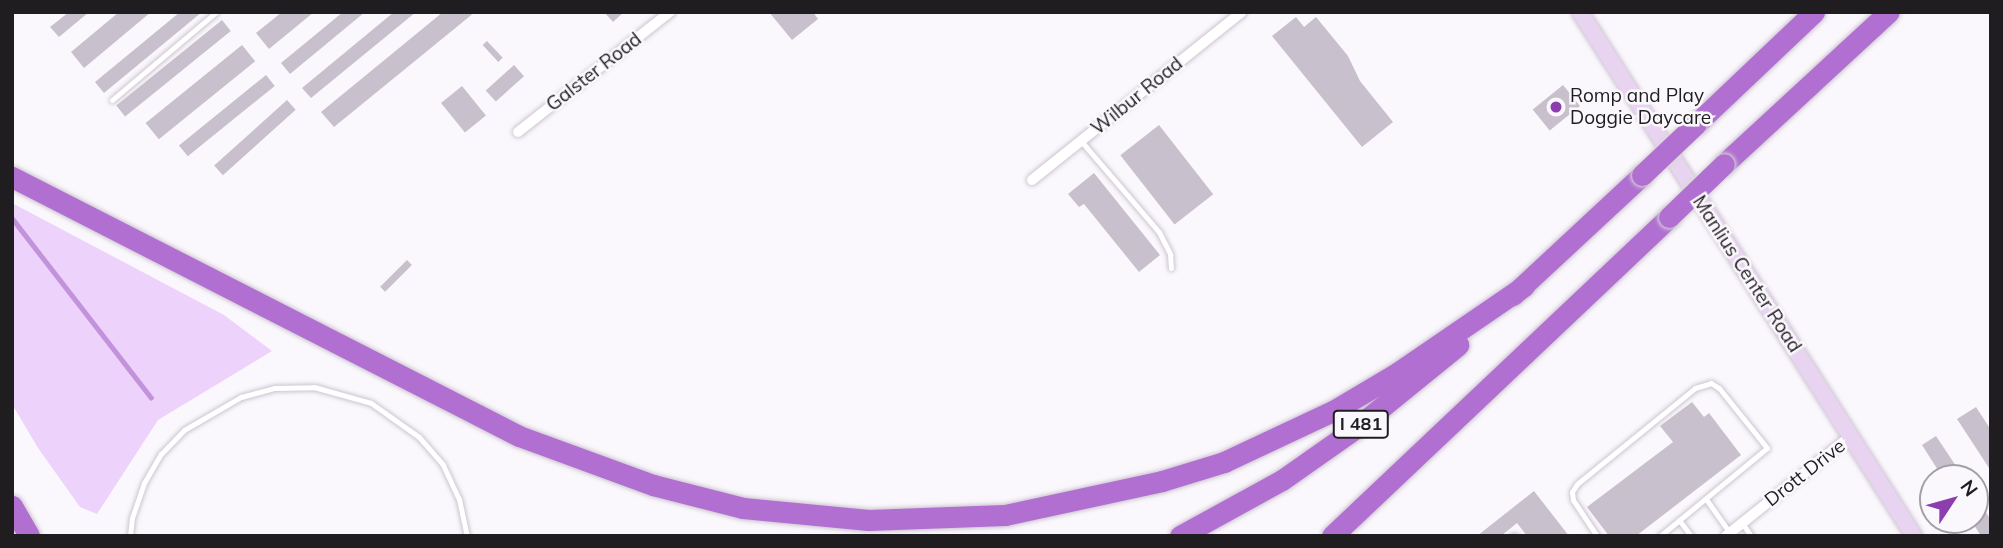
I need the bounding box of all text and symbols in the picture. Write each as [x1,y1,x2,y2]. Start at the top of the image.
street label: Galster Road [542,28,646,116]
street label: Wilbur Road [1087,52,1187,140]
place label: Romp and Play Doggie Daycare [1570,85,1711,129]
marker: Romp and Play Doggie Daycare [1548,99,1564,115]
street label: Manlius Center Road [1688,191,1806,357]
road number: I 481 [1331,410,1391,438]
street label: Drott Drive [1760,435,1850,511]
north arrow [1919,464,1989,534]
text: N [1955,475,1983,501]

